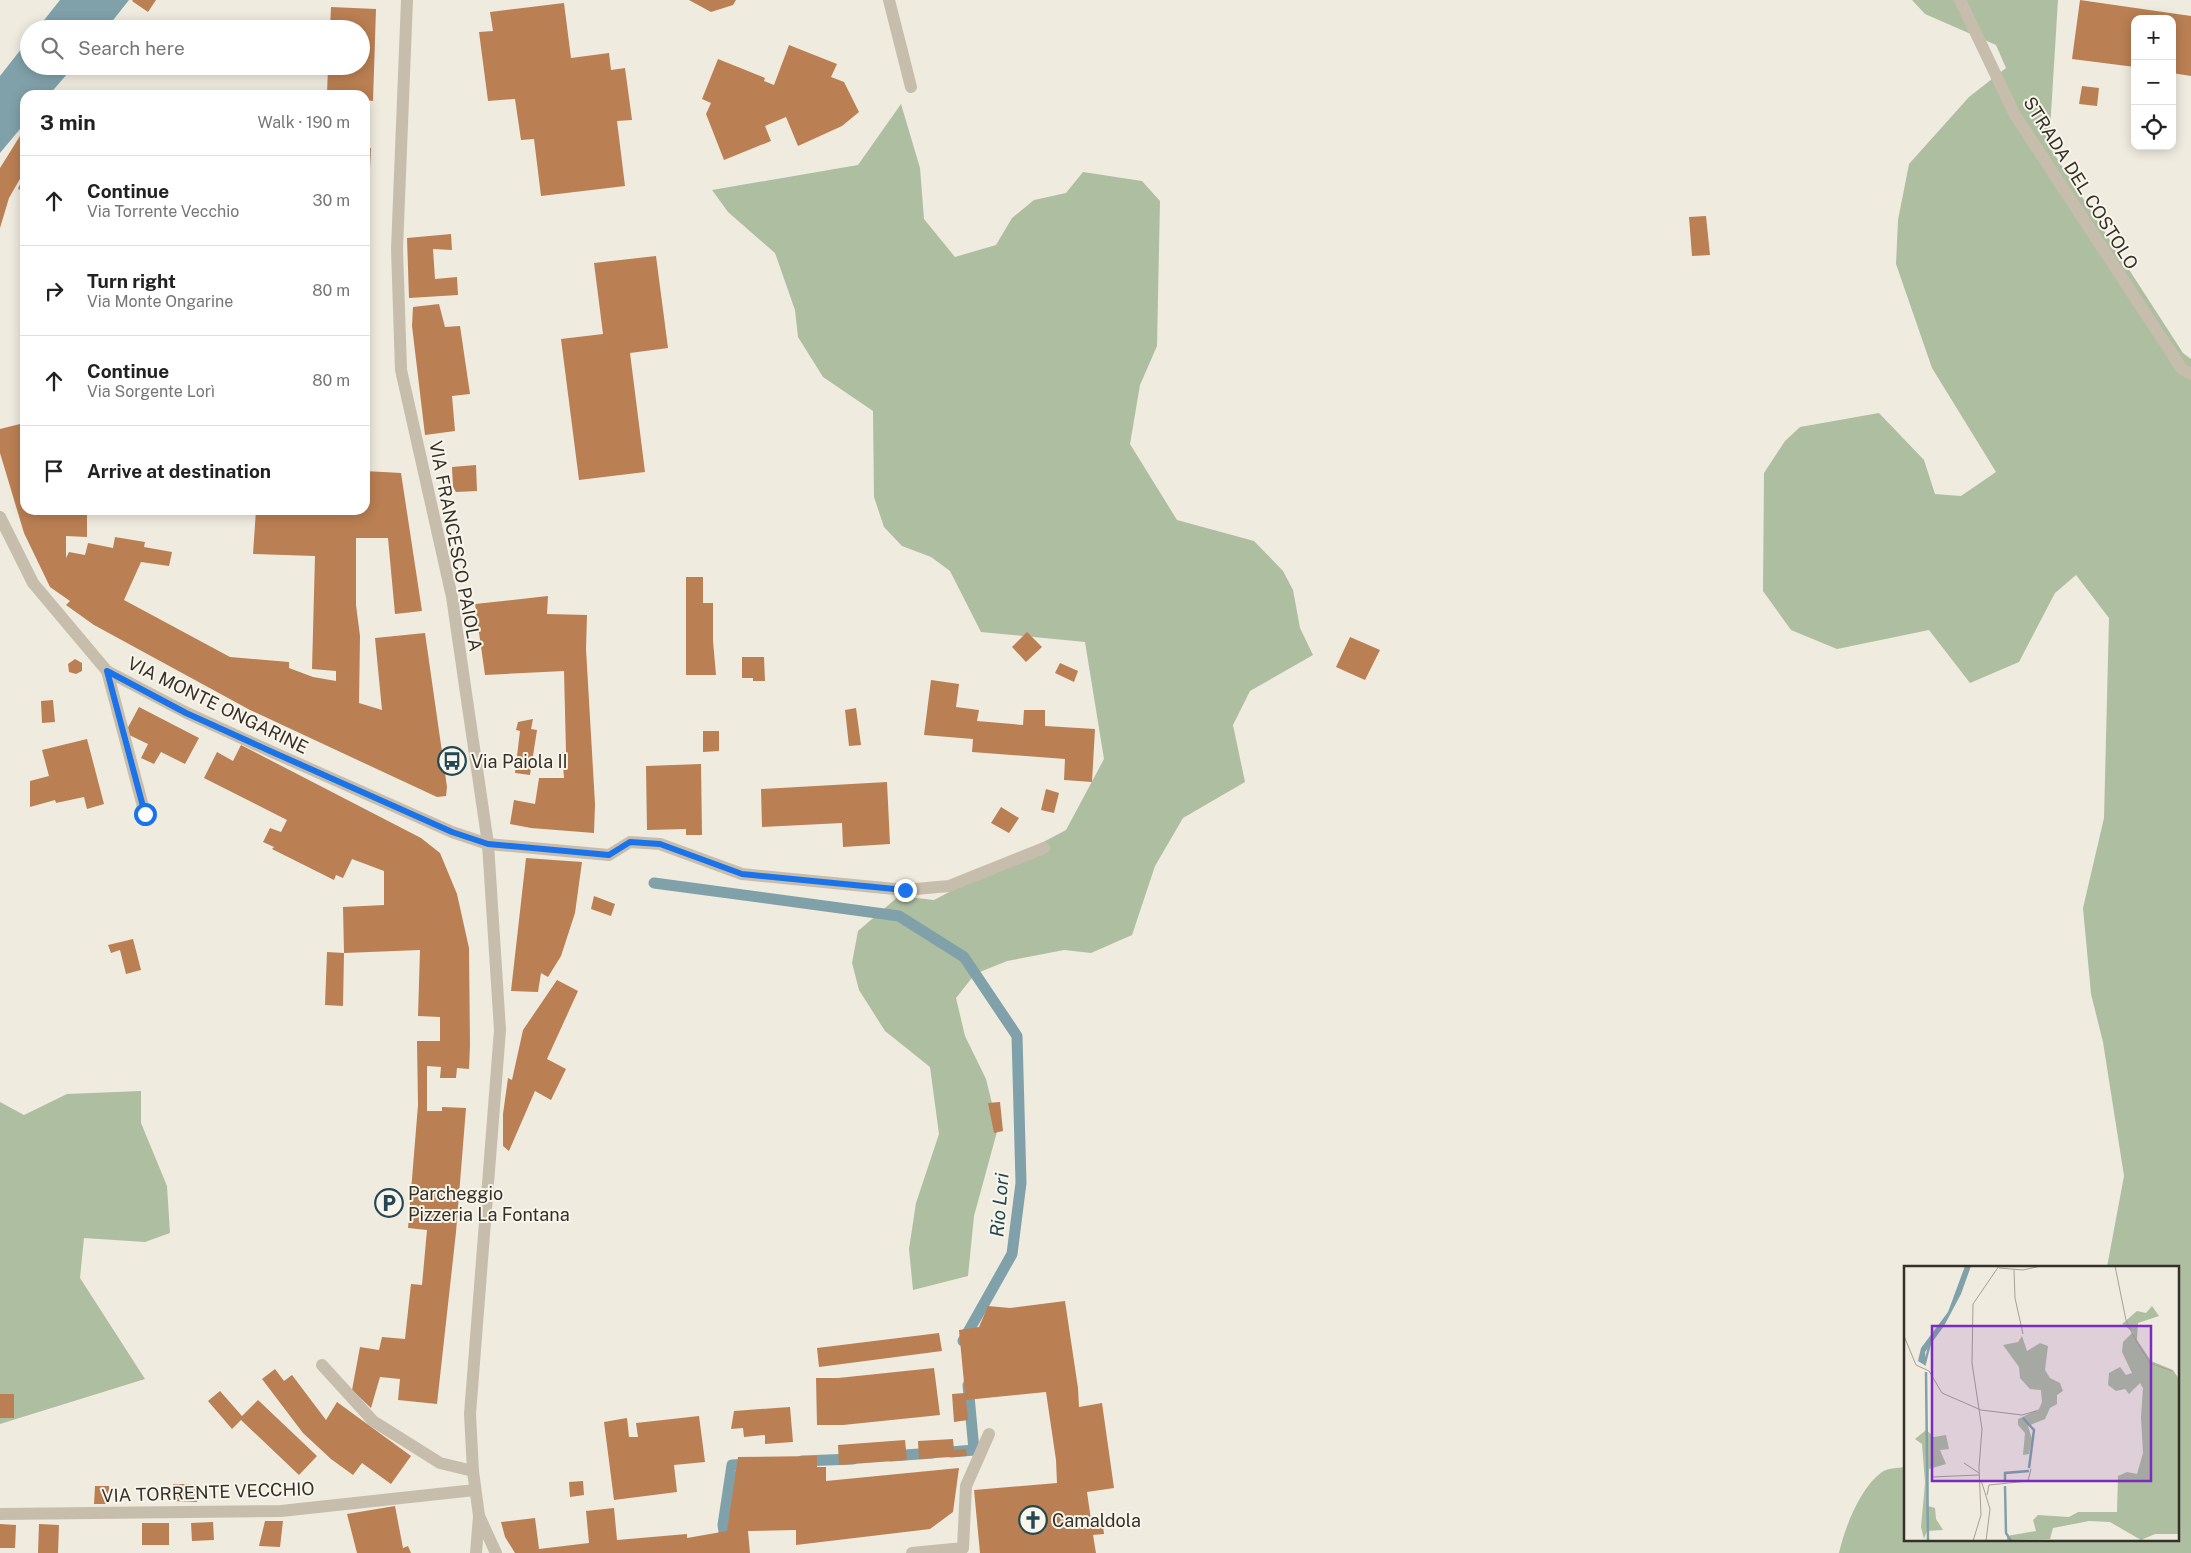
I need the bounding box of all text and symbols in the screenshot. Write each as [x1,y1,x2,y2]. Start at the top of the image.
map controls [2131,15,2176,150]
button: + [2131,15,2176,60]
search box [20,20,370,75]
icon: search [38,34,66,62]
text: Search here [78,37,185,59]
button: − [2131,60,2176,105]
street label: STRADA DEL COSTOLO [2019,93,2143,273]
button: locate [2131,105,2176,150]
text: 3 min [40,110,96,135]
text: Walk · 190 m [258,113,350,132]
text: Continue [87,180,169,202]
icon: ahead [40,187,68,215]
text: 30 m [313,191,350,210]
text: Via Torrente Vecchio [87,202,239,221]
text: Turn right [87,270,176,292]
icon: right [40,277,68,305]
text: 80 m [312,281,350,300]
text: Via Monte Ongarine [87,292,233,311]
text: Continue [87,360,169,382]
icon: ahead [40,367,68,395]
text: 80 m [312,371,350,390]
text: Via Sorgente Lorì [87,382,215,401]
street label: VIA FRANCESCO PAIOLA [425,439,487,653]
icon: arrive [40,457,68,485]
text: Arrive at destination [87,460,271,482]
street label: VIA MONTE ONGARINE [124,652,312,758]
bus stop icon: Via Paiola II [437,746,467,776]
place label: Via Paiola II [471,751,568,772]
route start [134,803,157,826]
route end [894,879,917,902]
water label: Rio Lori [985,1172,1013,1238]
place label: Parcheggio Pizzeria La Fontana [408,1183,570,1225]
parking icon: Parcheggio Pizzeria La Fontana [374,1188,404,1218]
inset map [1904,1266,2178,1540]
street label: VIA TORRENTE VECCHIO [101,1478,315,1506]
church icon: Camaldola [1018,1505,1048,1535]
place label: Camaldola [1052,1510,1141,1531]

